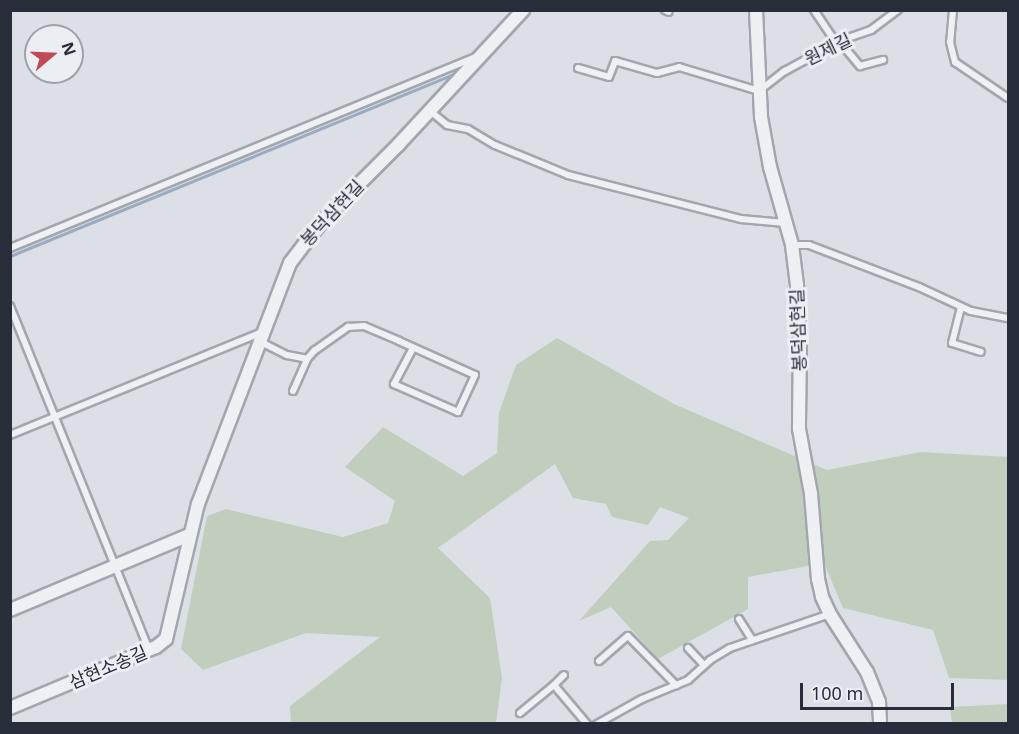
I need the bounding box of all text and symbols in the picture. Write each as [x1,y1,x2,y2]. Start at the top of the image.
north arrow [24,24,84,84]
street label: 원제길 [801,28,855,70]
text: N [57,39,82,59]
street label: 봉덕삼현길 [296,175,368,251]
street label: 봉덕삼현길 [786,288,810,372]
street label: 삼현소송길 [66,641,150,693]
scale bar [803,671,958,709]
text: 100 m [811,681,863,705]

